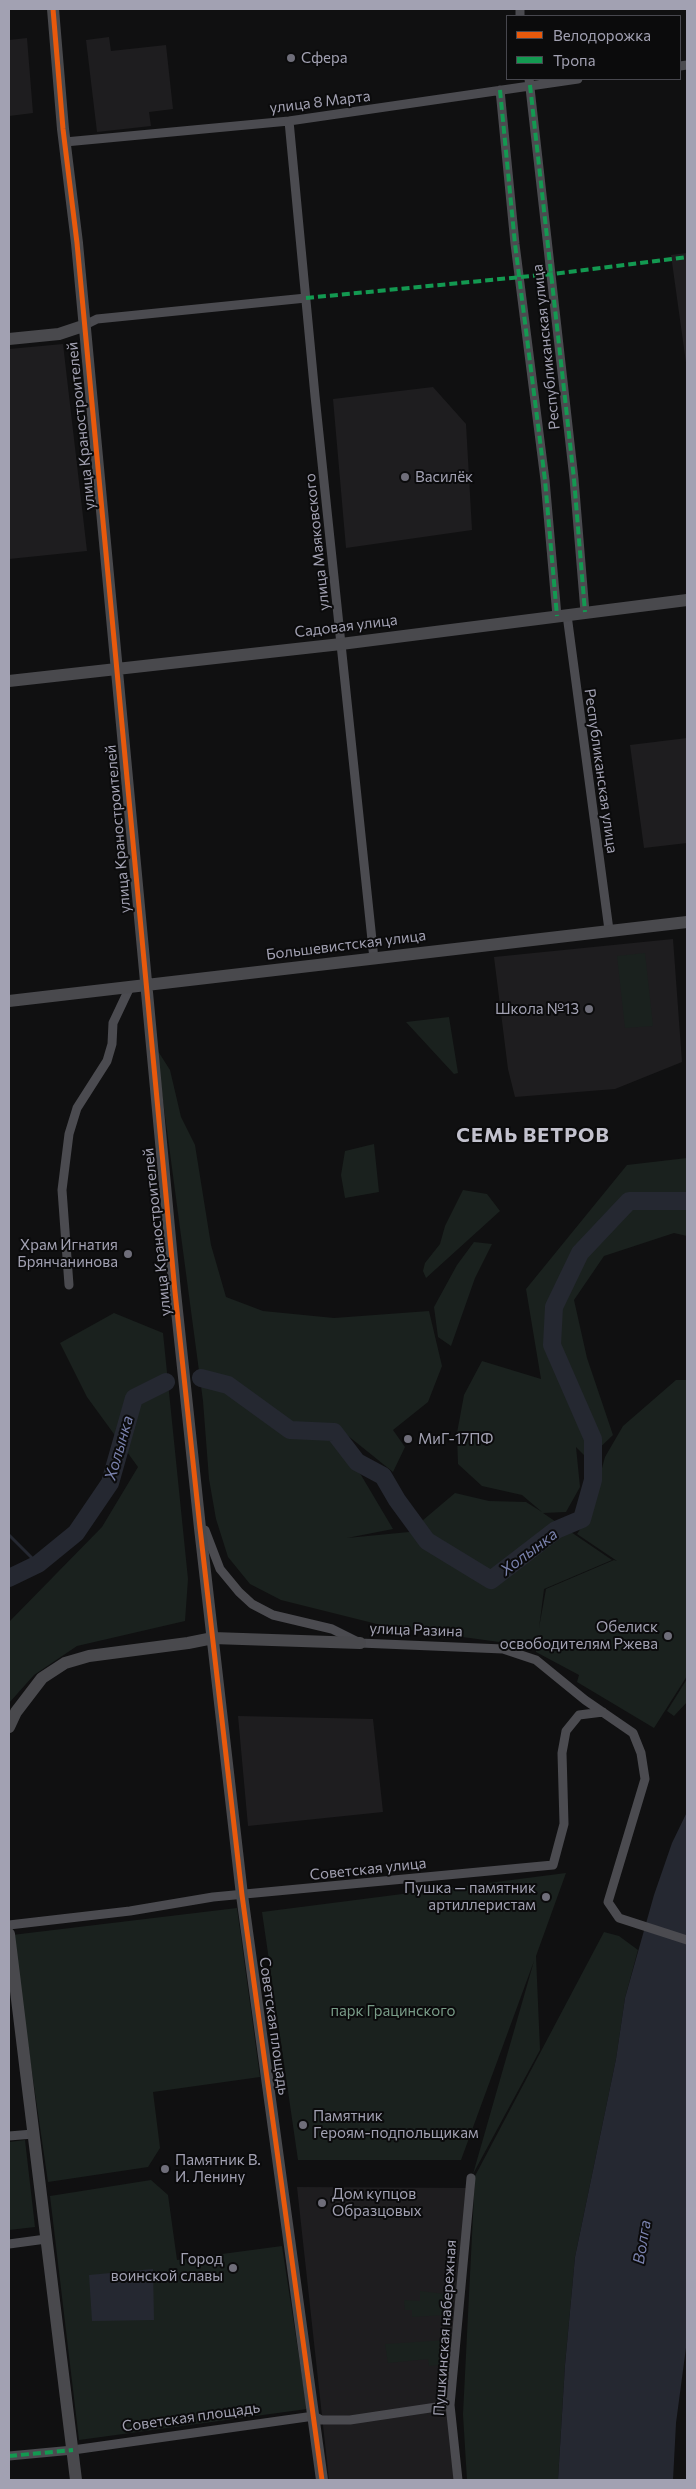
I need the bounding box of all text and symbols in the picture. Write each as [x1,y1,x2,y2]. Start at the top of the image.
legend [506,15,681,80]
text: Велодорожка [553,26,651,44]
place label: Сфера [301,49,348,67]
text: Тропа [553,51,595,69]
marker: Сфера [285,52,297,64]
street label: улица 8 Марта [269,87,371,117]
street label: Республиканская улица [528,263,564,431]
street label: улица Краностроителей [63,341,99,511]
place label: Василёк [415,468,473,486]
marker: Василёк [399,471,411,483]
street label: улица Маяковского [301,473,333,611]
street label: Садовая улица [294,611,398,641]
street label: Республиканская улица [581,687,621,855]
street label: улица Краностроителей [102,744,134,914]
street label: Большевистская улица [265,926,427,964]
place label: Школа №13 [495,1000,579,1018]
marker: Школа №13 [583,1003,595,1015]
district label: СЕМЬ ВЕТРОВ [455,1123,611,1147]
street label: улица Краностроителей [139,1147,175,1317]
place label: Храм Игнатия Брянчанинова [17,1236,118,1271]
marker: Храм Игнатия Брянчанинова [122,1248,134,1260]
water label: Холынка [101,1413,137,1483]
place label: МиГ-17ПФ [418,1430,493,1448]
marker: МиГ-17ПФ [402,1433,414,1445]
water label: Холынка [497,1524,561,1580]
place label: Обелиск освободителям Ржева [500,1618,658,1653]
street label: улица Разина [369,1619,463,1641]
marker: Обелиск освободителям Ржева [662,1630,674,1642]
street label: Советская улица [309,1854,427,1884]
place label: Пушка — памятник артиллеристам [404,1879,536,1914]
marker: Пушка — памятник артиллеристам [540,1891,552,1903]
street label: Советская площадь [255,1956,293,2096]
park label: парк Грацинского [330,2002,456,2020]
place label: Памятник Героям-подпольщикам [313,2107,479,2142]
marker: Памятник Героям-подпольщикам [297,2119,309,2131]
place label: Памятник В. И. Ленину [175,2151,261,2186]
marker: Памятник В. И. Ленину [159,2163,171,2175]
place label: Дом купцов Образцовых [332,2185,422,2220]
marker: Дом купцов Образцовых [316,2197,328,2209]
water label: Волга [629,2219,655,2265]
street label: Пушкинская набережная [430,2239,460,2417]
place label: Город воинской славы [111,2250,223,2285]
marker: Город воинской славы [227,2262,239,2274]
street label: Советская площадь [121,2398,261,2436]

